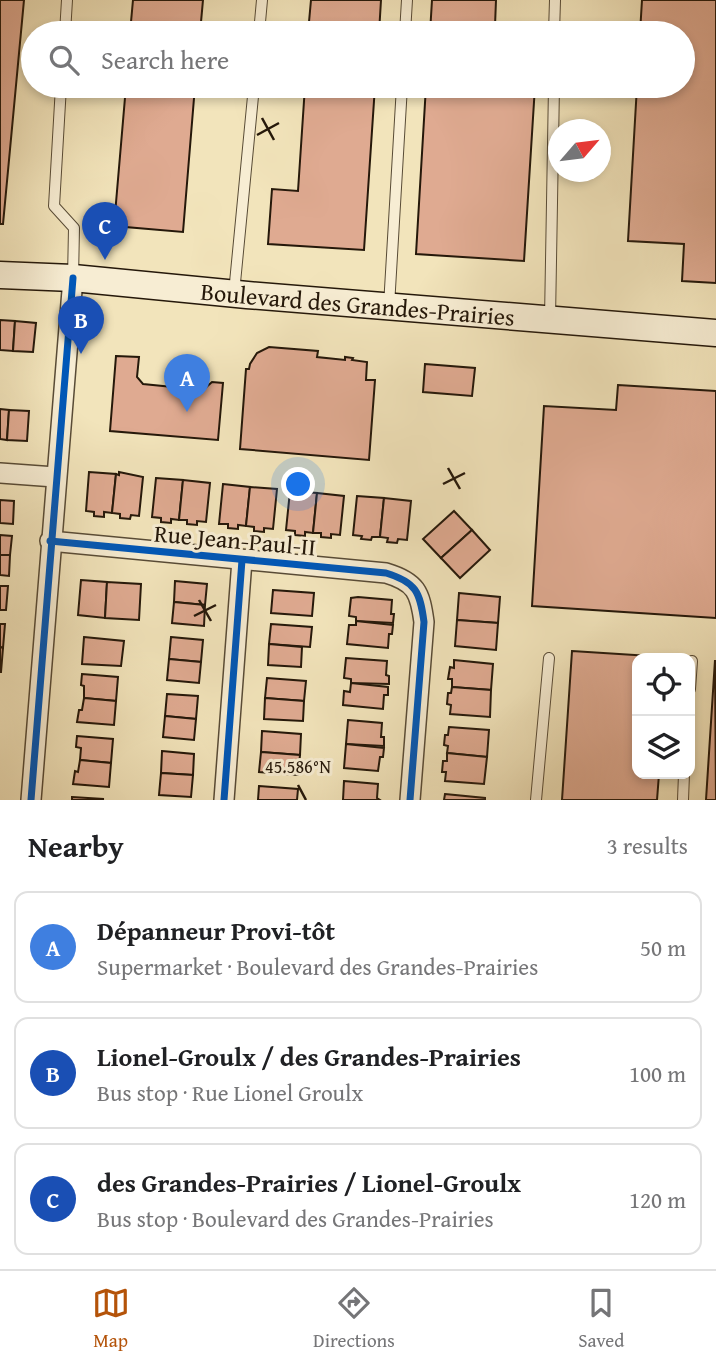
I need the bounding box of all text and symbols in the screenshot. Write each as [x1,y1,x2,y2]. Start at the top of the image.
search box [21,21,695,98]
text: Search here [101,40,229,79]
icon: search [45,41,83,79]
north arrow [548,119,611,182]
pin: C [82,202,128,260]
street label: Boulevard des Grandes-Prairies [199,273,516,334]
pin: B [58,296,104,354]
pin: A [164,354,210,412]
your location [281,467,315,501]
street label: Rue Jean-Paul-II [153,515,317,565]
map controls [632,653,695,779]
button: locate [632,653,695,716]
button: layers [632,716,695,779]
text: 45.586°N [265,753,331,780]
text: Nearby [28,824,124,868]
text: 3 results [607,829,688,862]
text: Dépanneur Provi-tôt [97,911,335,950]
text: A [46,931,60,964]
text: 50 m [640,931,686,964]
text: Supermarket · Boulevard des Grandes-Prairies [97,950,538,983]
text: Lionel-Groulx / des Grandes-Prairies [97,1037,521,1076]
text: B [46,1057,60,1090]
text: 100 m [629,1057,686,1090]
text: Bus stop · Rue Lionel Groulx [97,1076,363,1109]
text: des Grandes-Prairies / Lionel-Groulx [97,1163,521,1202]
text: C [46,1183,60,1216]
text: 120 m [629,1183,686,1216]
text: Bus stop · Boulevard des Grandes-Prairies [97,1202,494,1235]
tab: Map [92,1284,130,1354]
tab: Directions [313,1284,395,1354]
tab: Saved [578,1284,624,1354]

